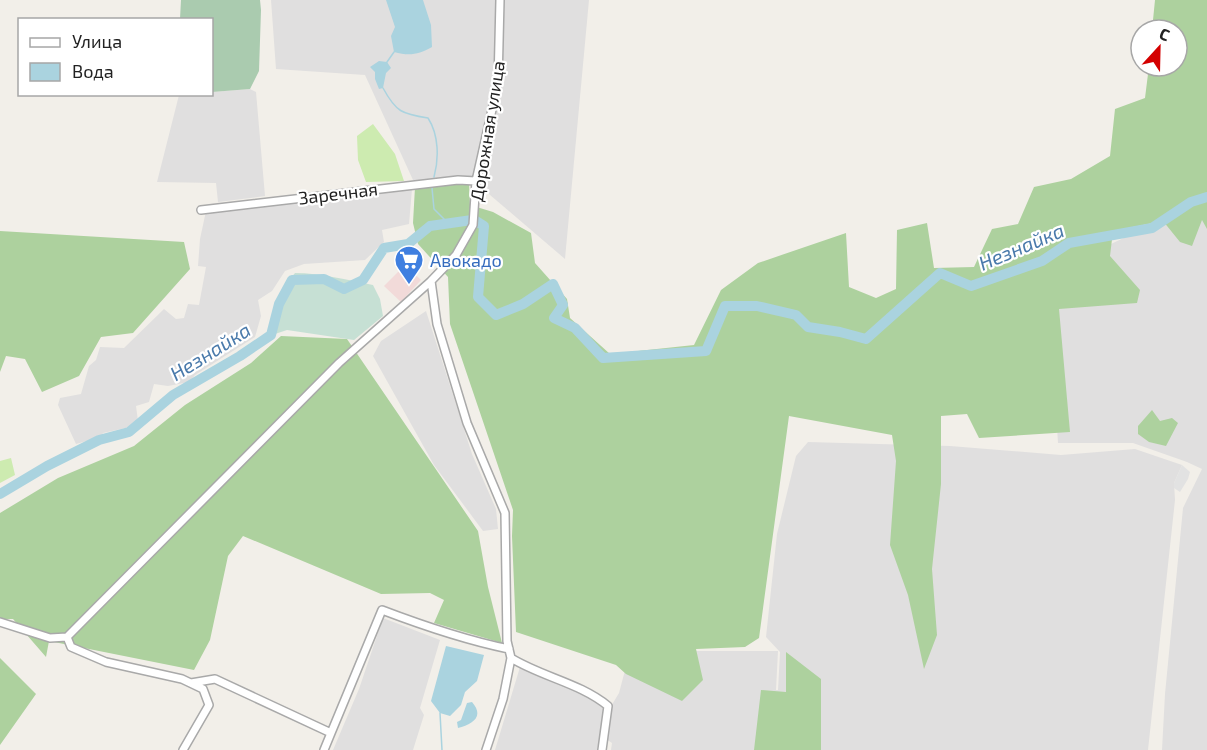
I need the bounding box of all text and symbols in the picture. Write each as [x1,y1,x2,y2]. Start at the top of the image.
legend [18,18,213,96]
north arrow [1129,18,1189,78]
text: С [1157,23,1173,44]
text: Улица [72,30,122,52]
street label: Дорожная улица [465,59,509,203]
text: Вода [72,60,114,82]
street label: Заречная [297,177,379,209]
water label: Незнайка [975,217,1067,275]
supermarket icon: Авокадо [393,244,425,286]
place label: Авокадо [430,249,502,271]
water label: Незнайка [165,317,255,385]

